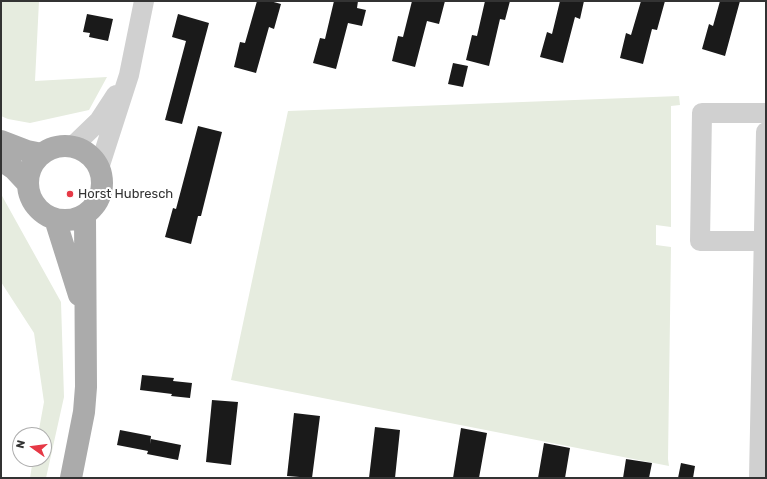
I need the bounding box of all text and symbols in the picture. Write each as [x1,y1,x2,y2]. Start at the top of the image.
place label: Horst Hubresch [78,186,173,202]
marker: Horst Hubresch [65,189,75,199]
north arrow [12,427,52,467]
text: N [14,439,28,450]

